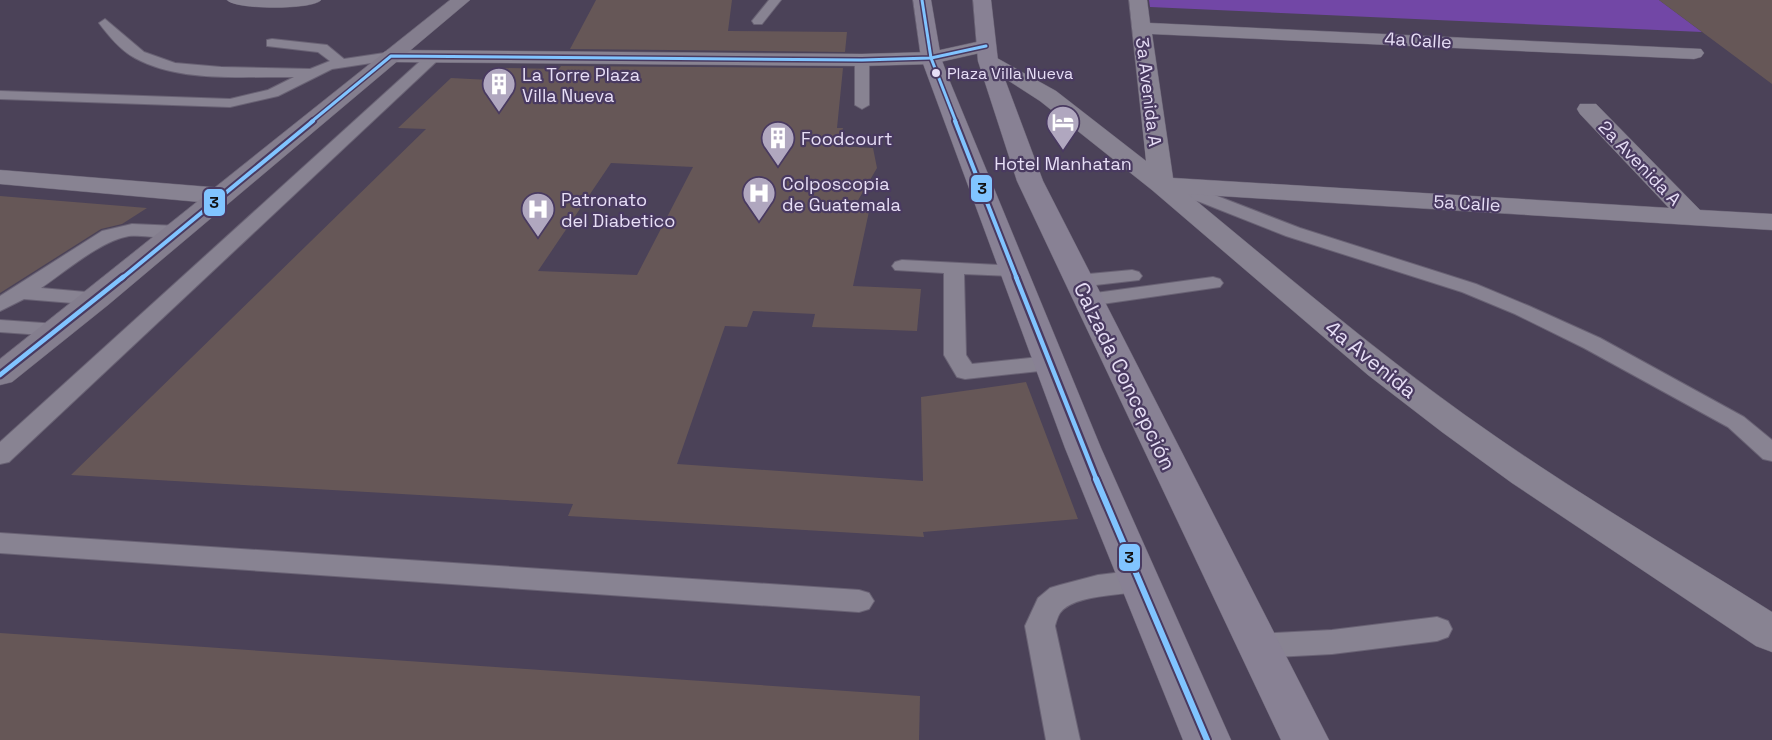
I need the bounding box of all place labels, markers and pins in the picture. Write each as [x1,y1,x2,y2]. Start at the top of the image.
place label: La Torre Plaza Villa Nueva [522,63,640,107]
place label: Plaza Villa Nueva [947,63,1073,84]
building icon: La Torre Plaza Villa Nueva [481,66,517,113]
marker: Plaza Villa Nueva [930,67,942,79]
hotel icon: Hotel Manhatan [1045,104,1081,151]
building icon: Foodcourt [760,120,796,167]
place label: Foodcourt [801,127,892,150]
place label: Hotel Manhatan [994,152,1132,175]
place label: Colposcopia de Guatemala [782,172,901,216]
hospital icon: Colposcopia de Guatemala [741,175,777,222]
place label: Patronato del Diabetico [561,188,675,232]
hospital icon: Patronato del Diabetico [520,191,556,238]

